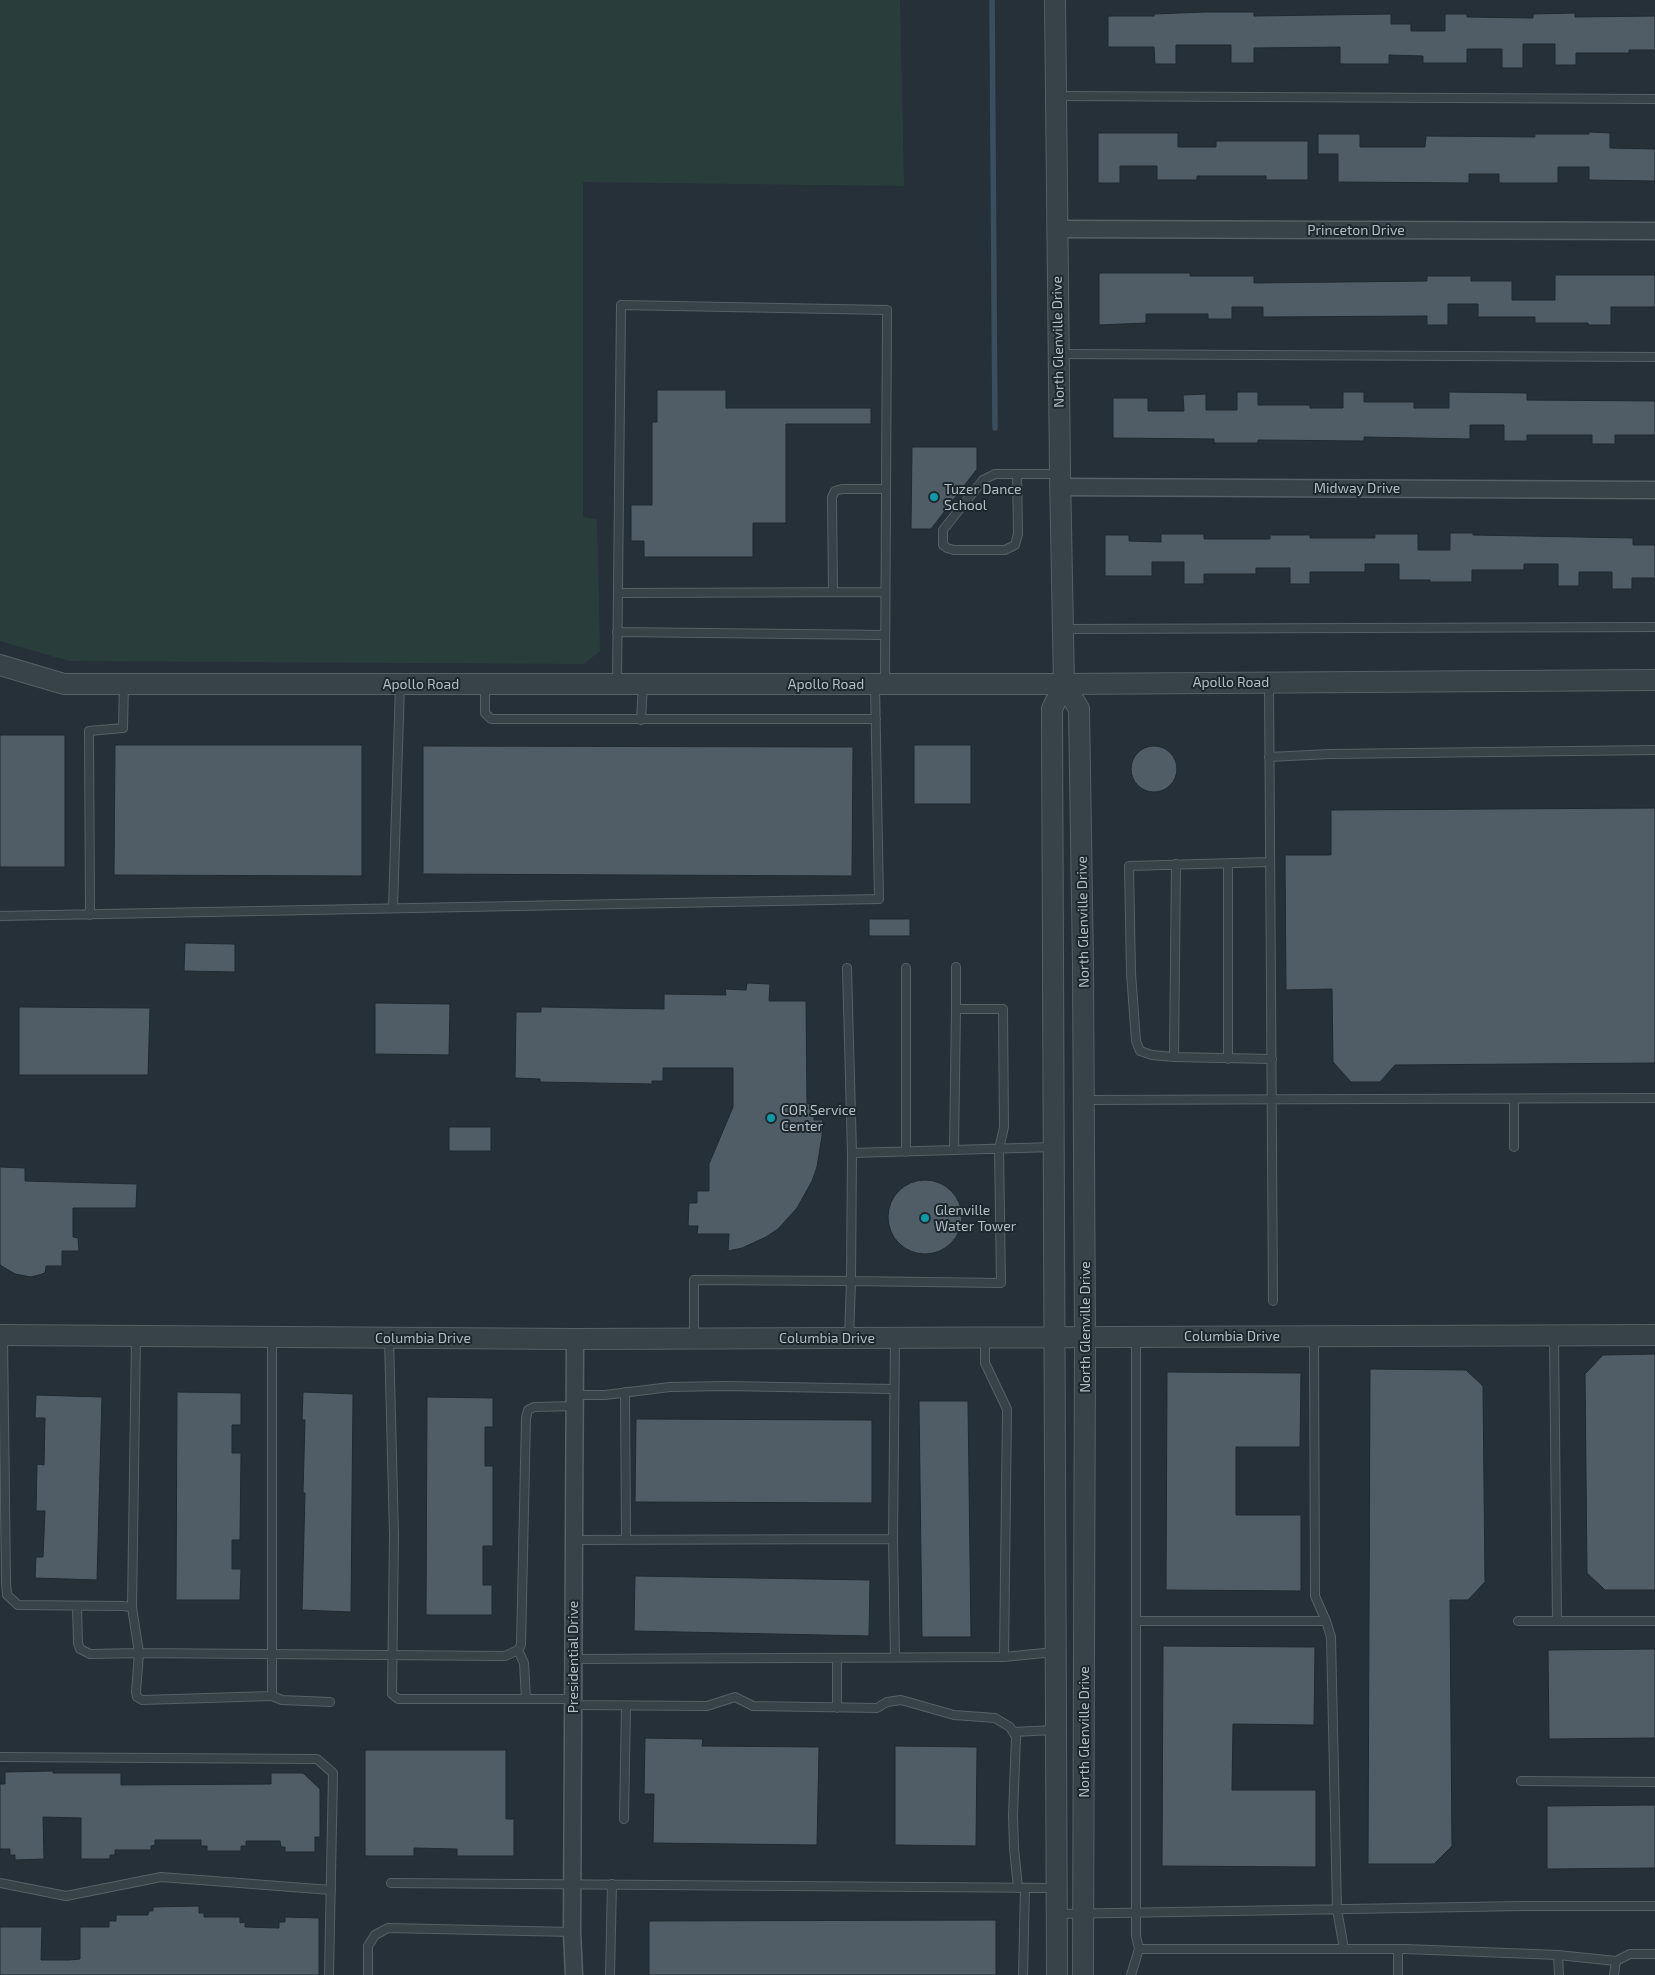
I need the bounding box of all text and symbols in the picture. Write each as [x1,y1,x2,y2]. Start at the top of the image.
street label: Princeton Drive [1307,222,1405,238]
street label: North Glenville Drive [1048,276,1068,408]
street label: Midway Drive [1314,480,1400,496]
place label: Tuzer Dance School [944,481,1022,514]
marker: Tuzer Dance School [928,491,940,503]
street label: Apollo Road [1193,674,1269,690]
street label: Apollo Road [383,676,459,692]
street label: Apollo Road [788,676,864,692]
street label: North Glenville Drive [1073,856,1093,988]
place label: COR Service Center [781,1102,856,1134]
marker: COR Service Center [765,1112,777,1124]
place label: Glenville Water Tower [935,1202,1016,1234]
marker: Glenville Water Tower [919,1212,931,1224]
street label: North Glenville Drive [1077,1261,1093,1393]
street label: Columbia Drive [1184,1328,1280,1344]
street label: Columbia Drive [375,1330,471,1346]
street label: Columbia Drive [779,1330,875,1346]
street label: Presidential Drive [565,1601,581,1713]
street label: North Glenville Drive [1076,1666,1092,1798]

